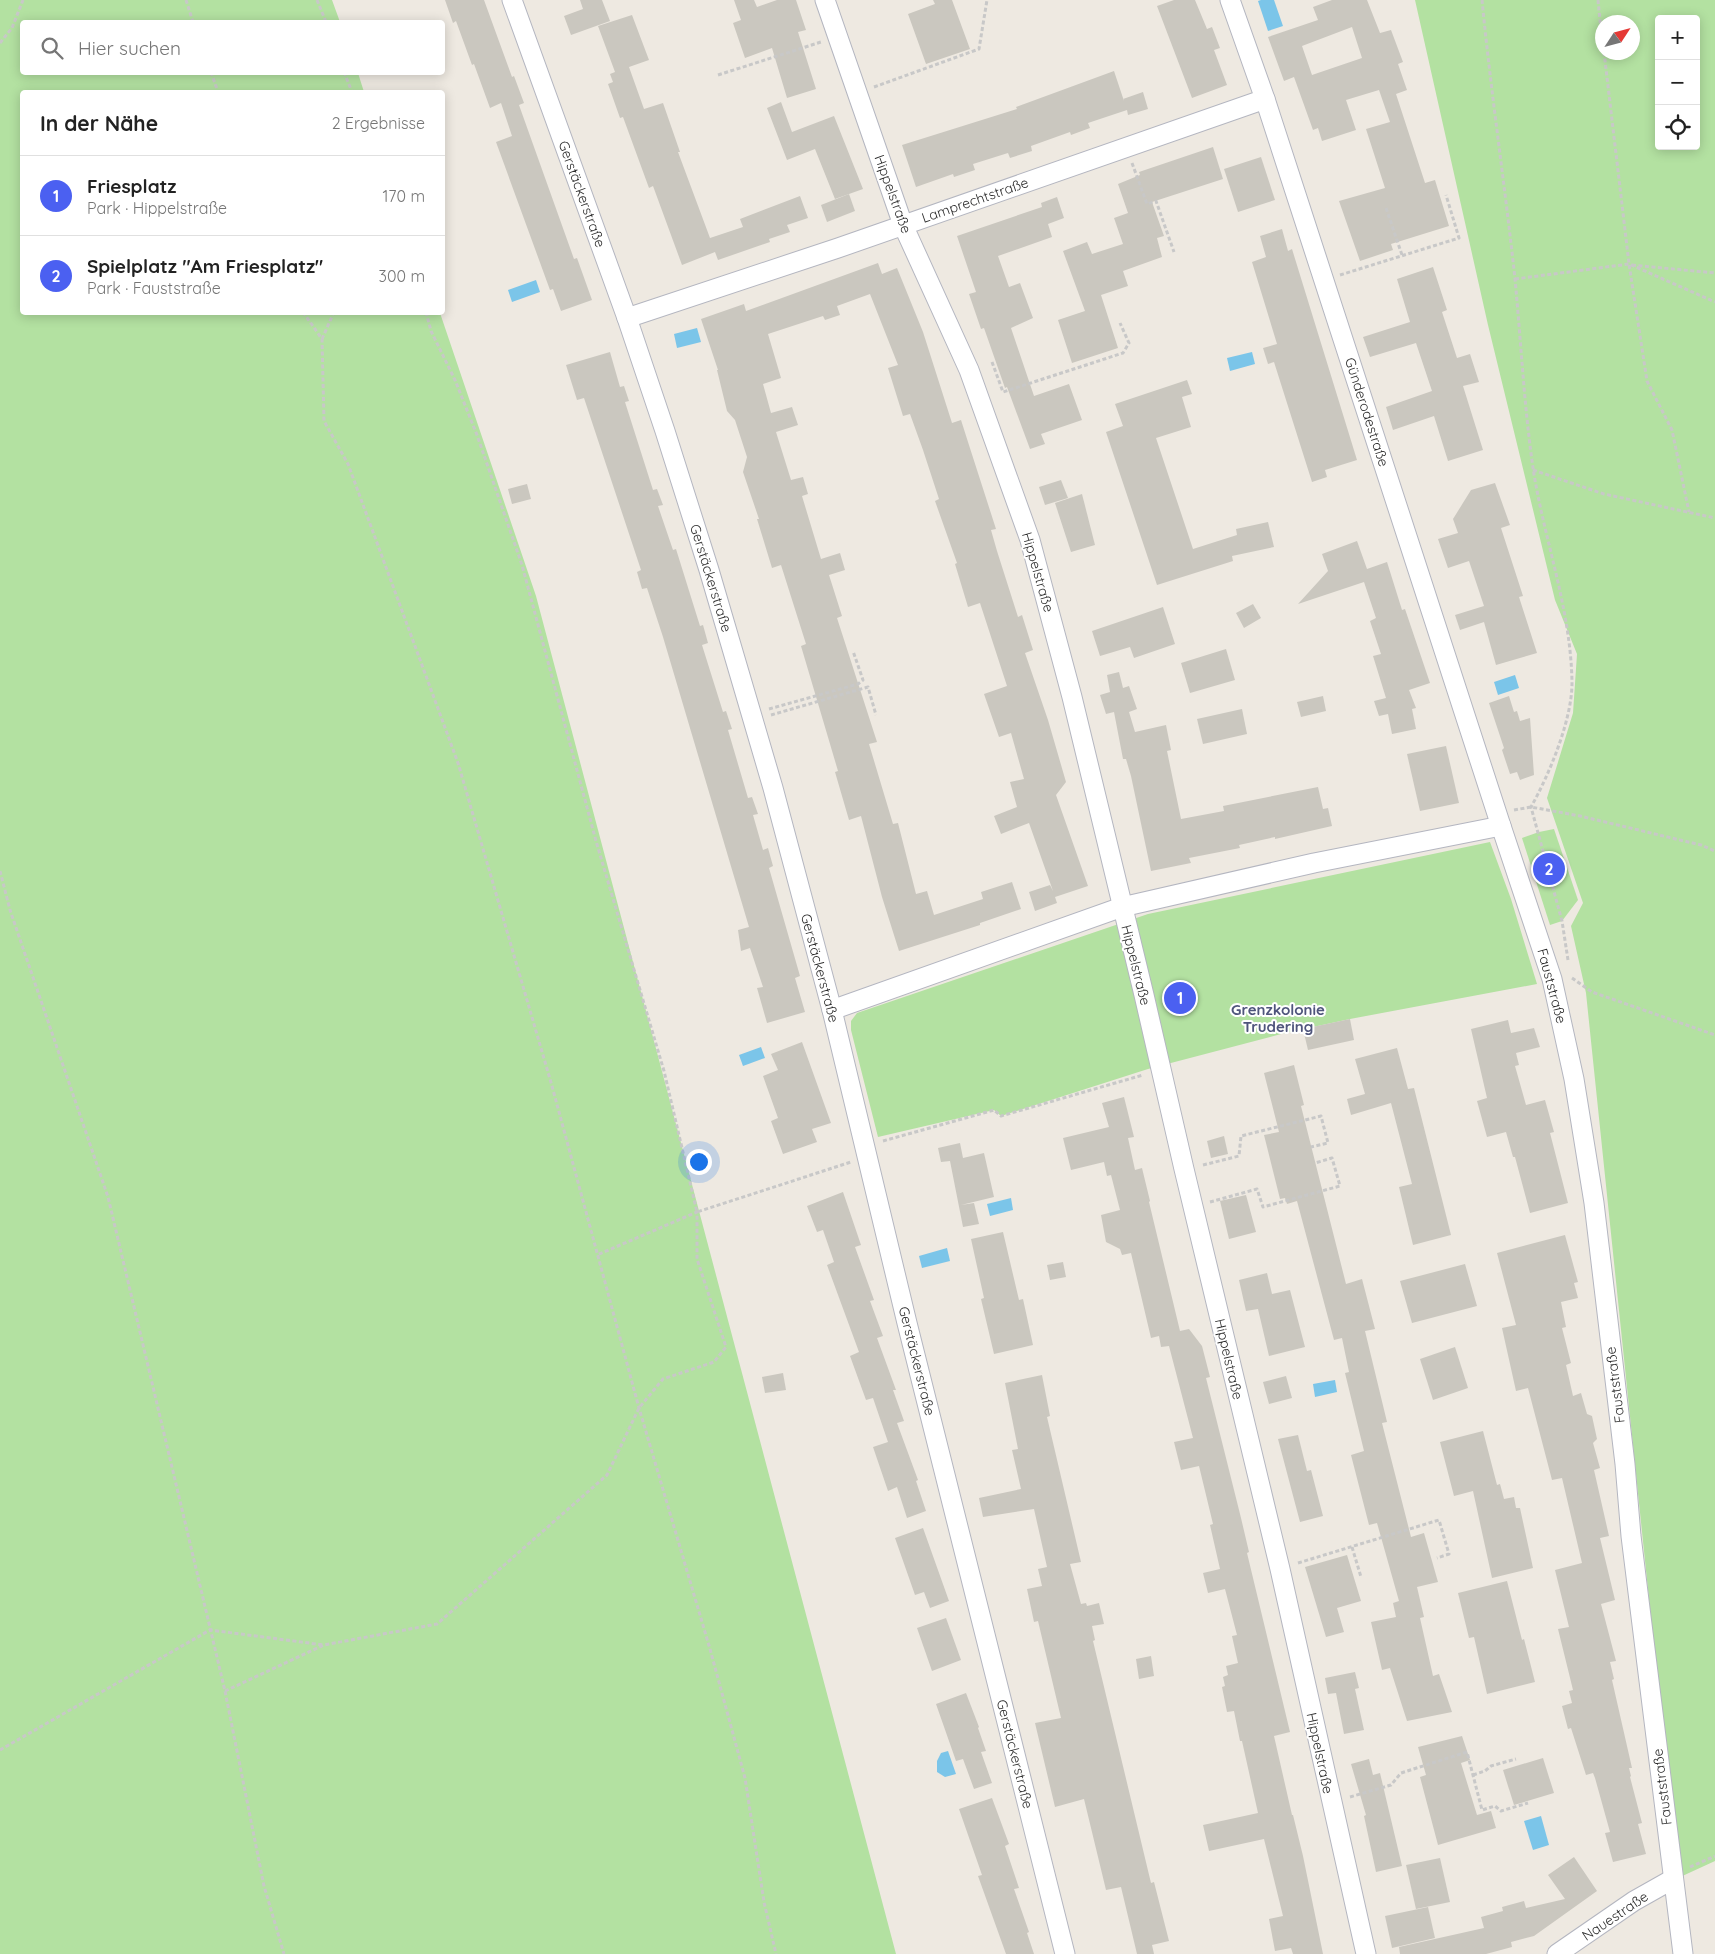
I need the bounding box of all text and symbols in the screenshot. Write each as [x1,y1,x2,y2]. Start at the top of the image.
north arrow [1595,15,1640,60]
map controls [1655,15,1700,150]
button: + [1655,15,1700,60]
search box [20,20,445,75]
icon: search [38,34,66,62]
text: Hier suchen [78,36,181,60]
button: − [1655,60,1700,105]
button: locate [1655,105,1700,150]
text: In der Nähe [40,110,158,136]
text: 2 Ergebnisse [332,113,425,133]
street label: Gerstäckerstraße [554,138,610,250]
street label: Hippelstraße [870,152,916,236]
street label: Lamprechtstraße [919,173,1031,227]
text: Friesplatz [87,174,177,198]
text: 1 [53,186,59,206]
text: 170 m [382,186,425,206]
text: Park · Hippelstraße [87,198,227,218]
text: Spielplatz "Am Friesplatz" [87,254,323,278]
text: 2 [51,266,61,286]
text: 300 m [379,266,425,286]
text: Park · Fauststraße [87,278,221,298]
street label: Günderodestraße [1341,355,1393,469]
street label: Gerstäckerstraße [686,522,736,634]
street label: Hippelstraße [1018,530,1058,614]
pin: 2 [1533,850,1565,888]
street label: Gerstäckerstraße [797,912,843,1024]
street label: Hippelstraße [1117,923,1155,1007]
street label: Fauststraße [1533,946,1571,1026]
pin: 1 [1164,979,1196,1017]
district label: Grenzkolonie Trudering [1231,1000,1325,1036]
your location [686,1149,712,1175]
street label: Gerstäckerstraße [895,1304,939,1418]
street label: Hippelstraße [1211,1317,1247,1401]
street label: Fauststraße [1601,1346,1629,1424]
street label: Gerstäckerstraße [993,1697,1037,1811]
street label: Hippelstraße [1303,1711,1337,1795]
street label: Fauststraße [1648,1748,1676,1826]
street label: Nauestraße [1579,1887,1652,1945]

